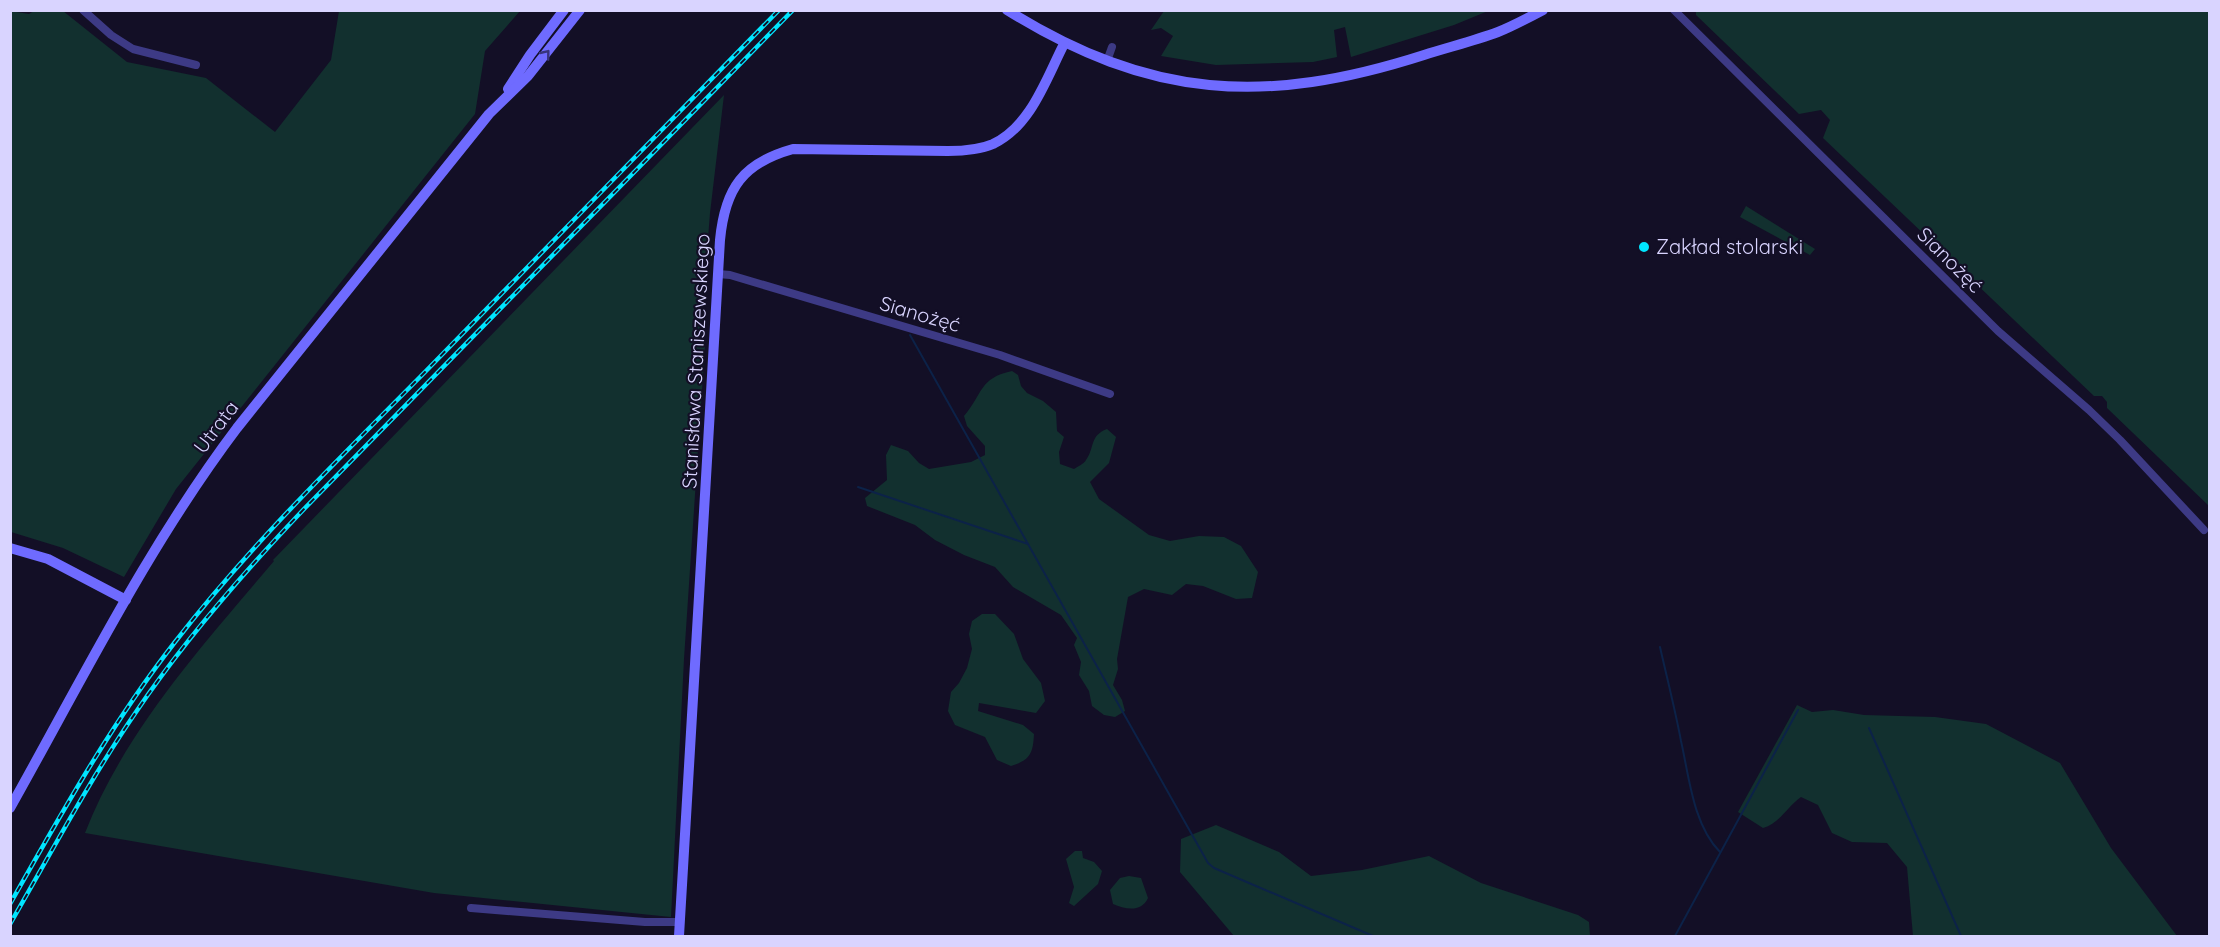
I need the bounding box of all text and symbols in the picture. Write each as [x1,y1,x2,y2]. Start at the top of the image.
one-way arrow [538,50,549,61]
street label: Sianożęć [1912,222,1988,298]
street label: Stanisława Staniszewskiego [676,233,715,489]
place label: Zakład stolarski [1656,234,1803,259]
marker: Zakład stolarski [1637,240,1651,254]
street label: Sianożęć [877,290,963,337]
street label: Utrata [188,395,243,458]

